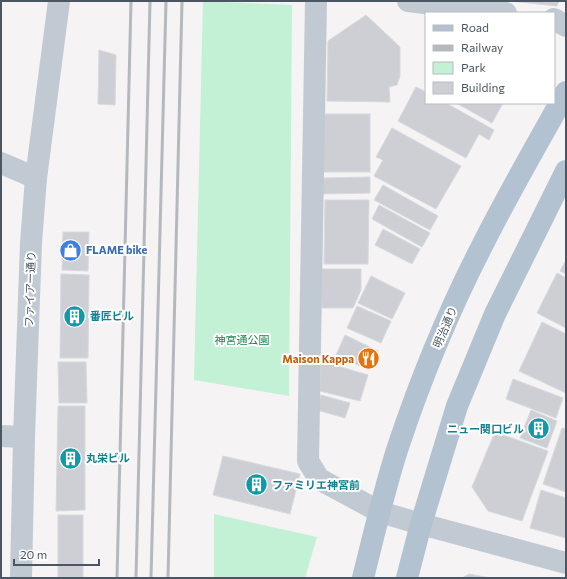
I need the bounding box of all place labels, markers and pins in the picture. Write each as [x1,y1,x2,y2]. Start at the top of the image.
shop icon: FLAME bike [58,237,84,263]
place label: FLAME bike [86,243,147,256]
building icon: 番匠ビル [61,303,87,329]
place label: 番匠ビル [90,309,134,322]
restaurant icon: Maison Kappa [356,346,382,372]
place label: Maison Kappa [282,352,354,365]
building icon: ニュー関口ビル [526,416,552,442]
place label: ニュー関口ビル [447,422,524,435]
building icon: 丸栄ビル [58,445,84,471]
place label: 丸栄ビル [86,451,130,464]
building icon: ファミリエ神宮前 [243,472,269,498]
place label: ファミリエ神宮前 [272,478,360,491]

